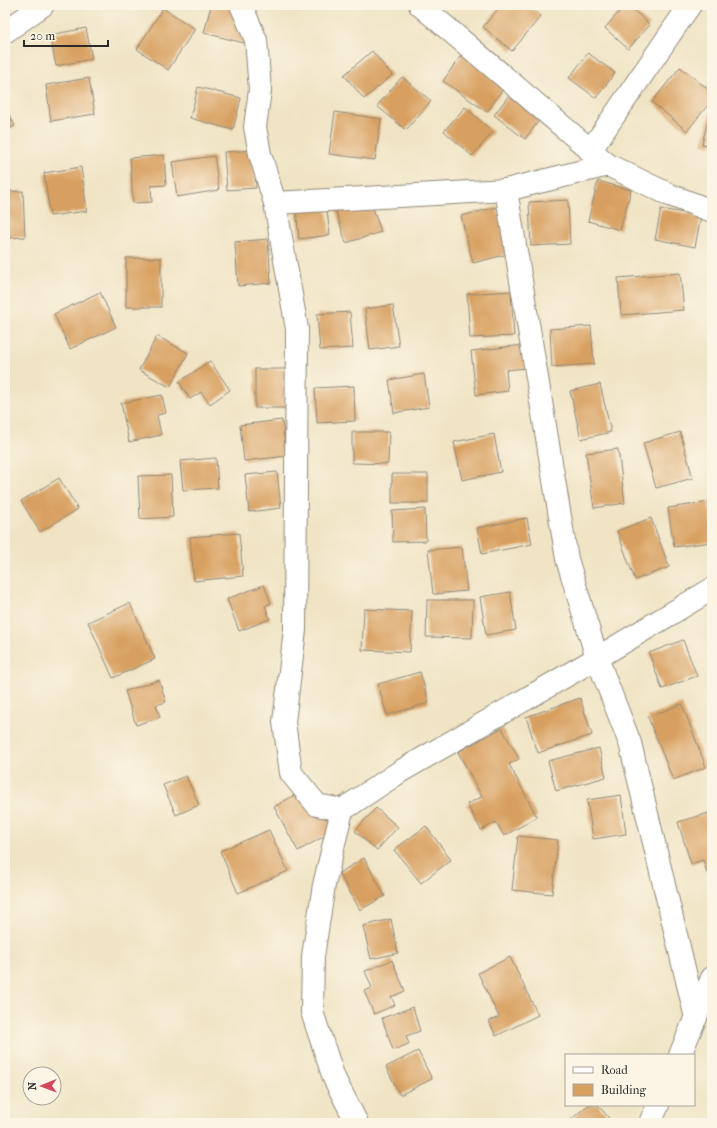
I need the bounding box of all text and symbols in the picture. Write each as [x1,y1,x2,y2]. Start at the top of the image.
scale bar [24,22,108,48]
text: 20 m [30,29,55,43]
legend [565,1054,695,1106]
text: Road [601,1063,628,1077]
north arrow [22,1066,62,1106]
text: N [26,1081,39,1090]
text: Building [601,1083,646,1097]

